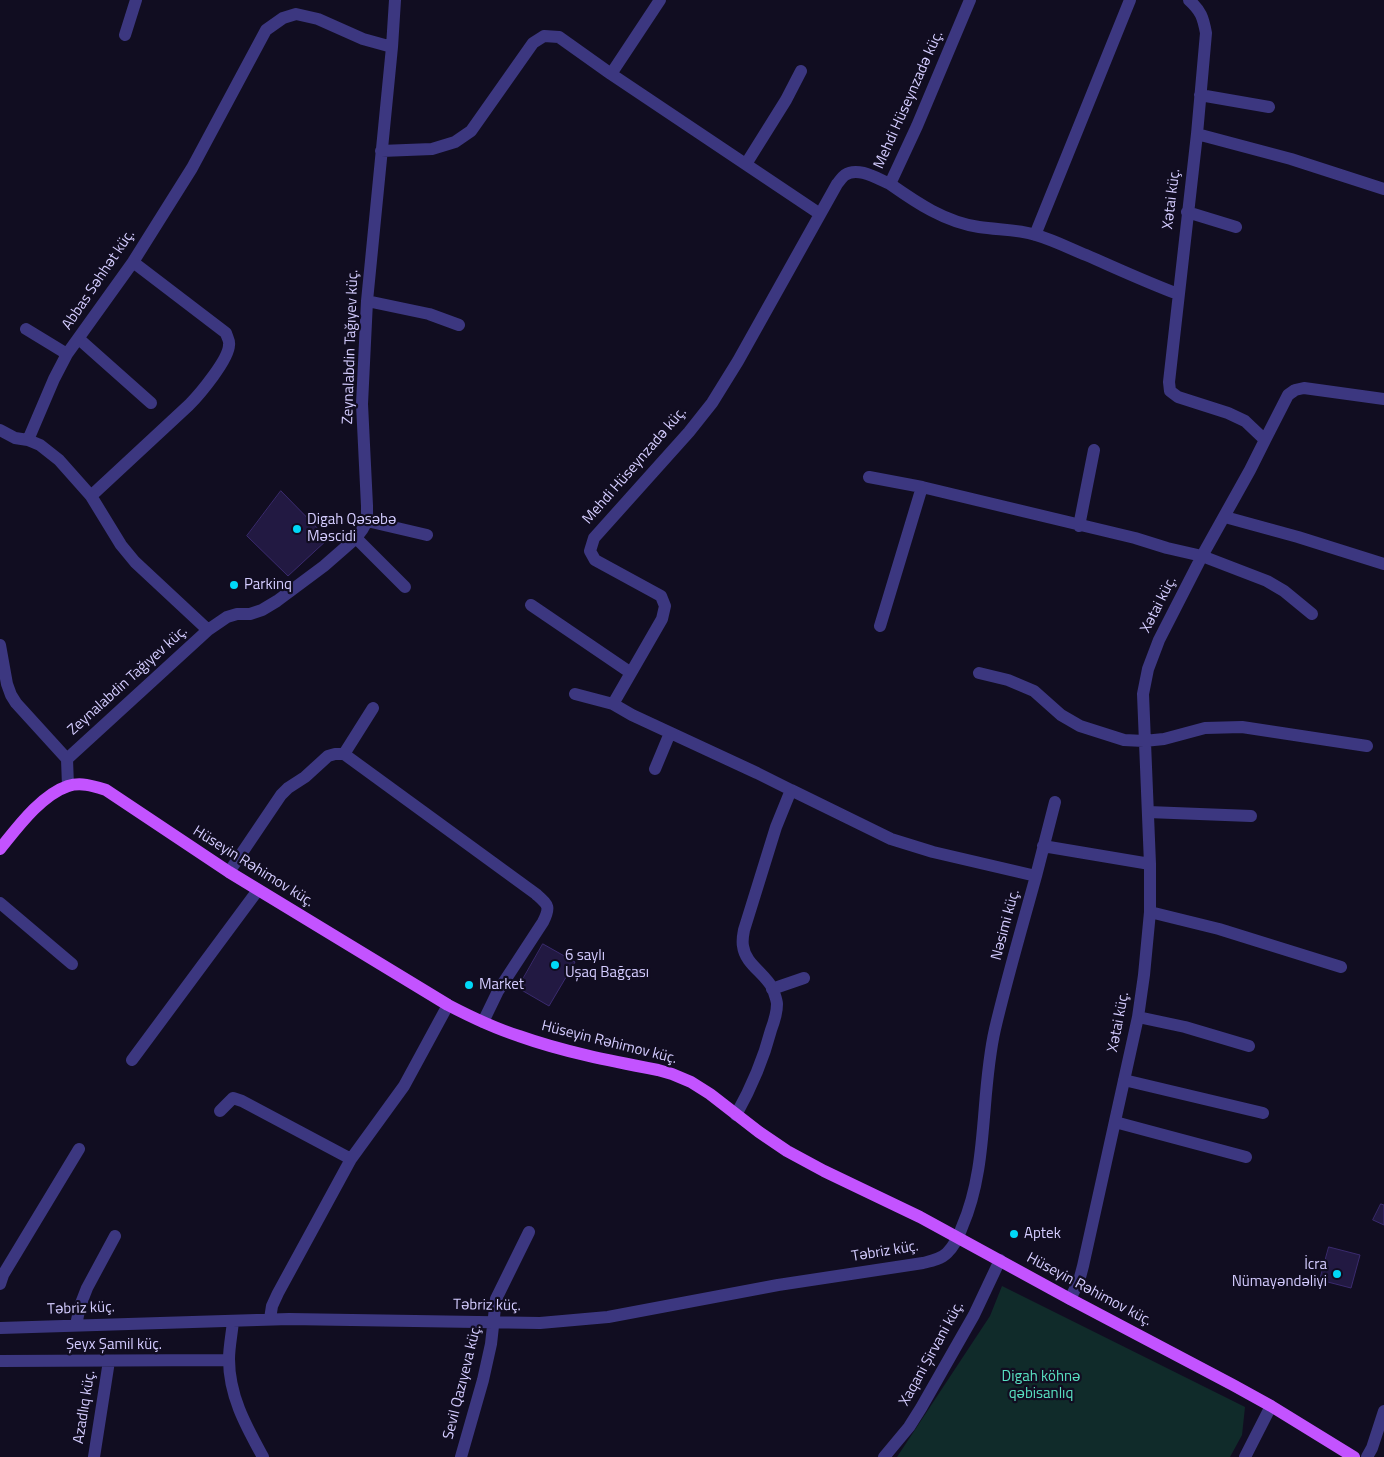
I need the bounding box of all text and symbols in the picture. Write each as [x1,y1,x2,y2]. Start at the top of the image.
street label: Mehdi Hüseynzadə küç. [870,28,948,172]
street label: Xətai küç. [1159,168,1185,230]
street label: Abbas Səhhət küç. [59,226,139,334]
street label: Zeynalabdin Tağıyev küç. [339,269,363,425]
street label: Mehdi Hüseynzadə küç. [579,404,691,528]
place label: Digah Qəsəbə Məscidi [307,511,396,546]
marker: Digah Qəsəbə Məscidi [291,523,303,535]
street label: Xətai küç. [1137,574,1181,636]
place label: Parkinq [244,576,292,594]
marker: Parkinq [228,579,240,591]
street label: Zeynalabdin Tağıyev küç. [65,623,191,739]
street label: Hüseyin Rəhimov küç. [189,823,317,911]
street label: Nəsimi küç. [988,888,1024,962]
place label: 6 saylı Uşaq Bağçası [565,947,649,982]
marker: 6 saylı Uşaq Bağçası [549,959,561,971]
place label: Market [479,976,524,994]
marker: Market [463,979,475,991]
street label: Xətai küç. [1104,990,1134,1054]
street label: Hüseyin Rəhimov küç. [539,1017,679,1069]
place label: Aptek [1024,1225,1061,1243]
marker: Aptek [1008,1228,1020,1240]
street label: Təbriz küç. [850,1238,920,1266]
street label: Hüseyin Rəhimov küç. [1023,1249,1155,1331]
place label: İcra Nümayəndəliyi [1232,1256,1327,1291]
marker: İcra Nümayəndəliyi [1331,1268,1343,1280]
street label: Təbriz küç. [453,1296,521,1316]
street label: Təbriz küç. [47,1299,115,1319]
street label: Xaqani Şirvani küç. [896,1299,968,1409]
street label: Sevil Qazıyeva küç. [440,1323,486,1441]
street label: Şeyx Şamil küç. [66,1336,162,1354]
park label: Digah köhnə qəbisanlıq [1002,1368,1080,1403]
street label: Azadlıq küç. [70,1369,100,1445]

